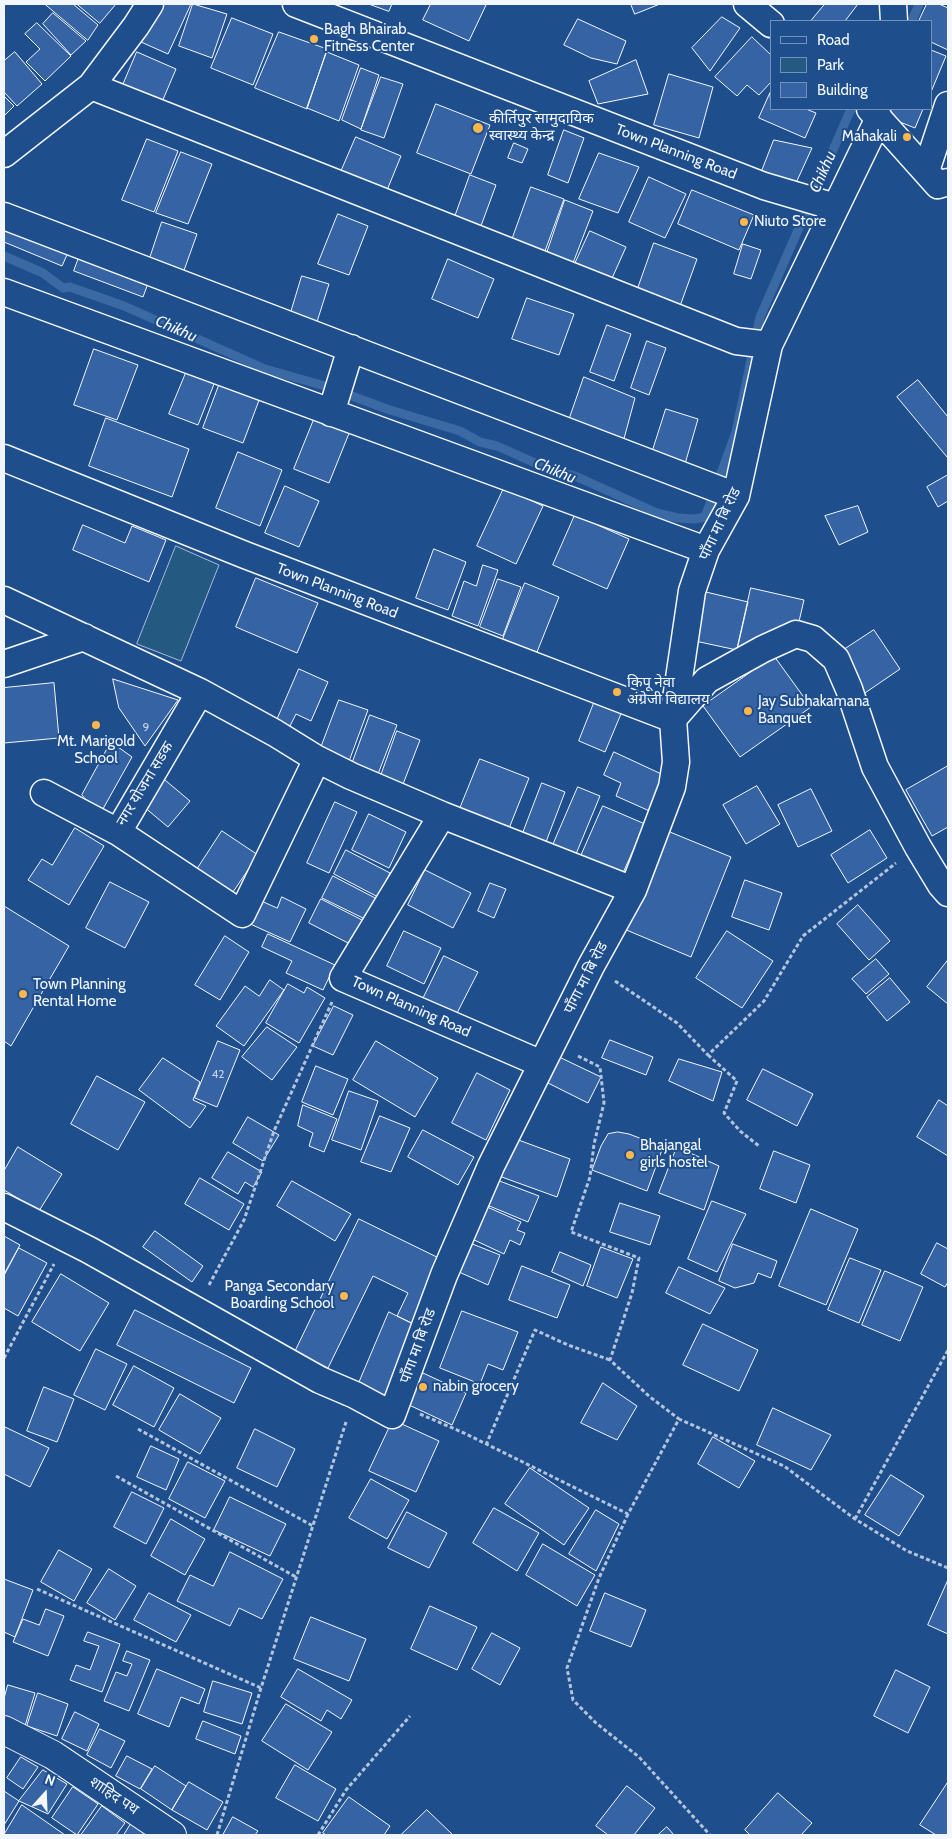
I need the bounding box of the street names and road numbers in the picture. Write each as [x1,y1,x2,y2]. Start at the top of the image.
street label: Town Planning Road [613,121,739,183]
street label: पाँगा मा बि रोड [695,485,745,563]
street label: Town Planning Road [274,560,400,622]
street label: नगर योजना सडक [113,739,177,829]
street label: पाँगा मा बि रोड [560,939,612,1017]
street label: Town Planning Road [349,973,473,1041]
street label: पाँगा मा बि रोड [396,1306,440,1386]
street label: शाहिद पथ [86,1773,142,1819]

